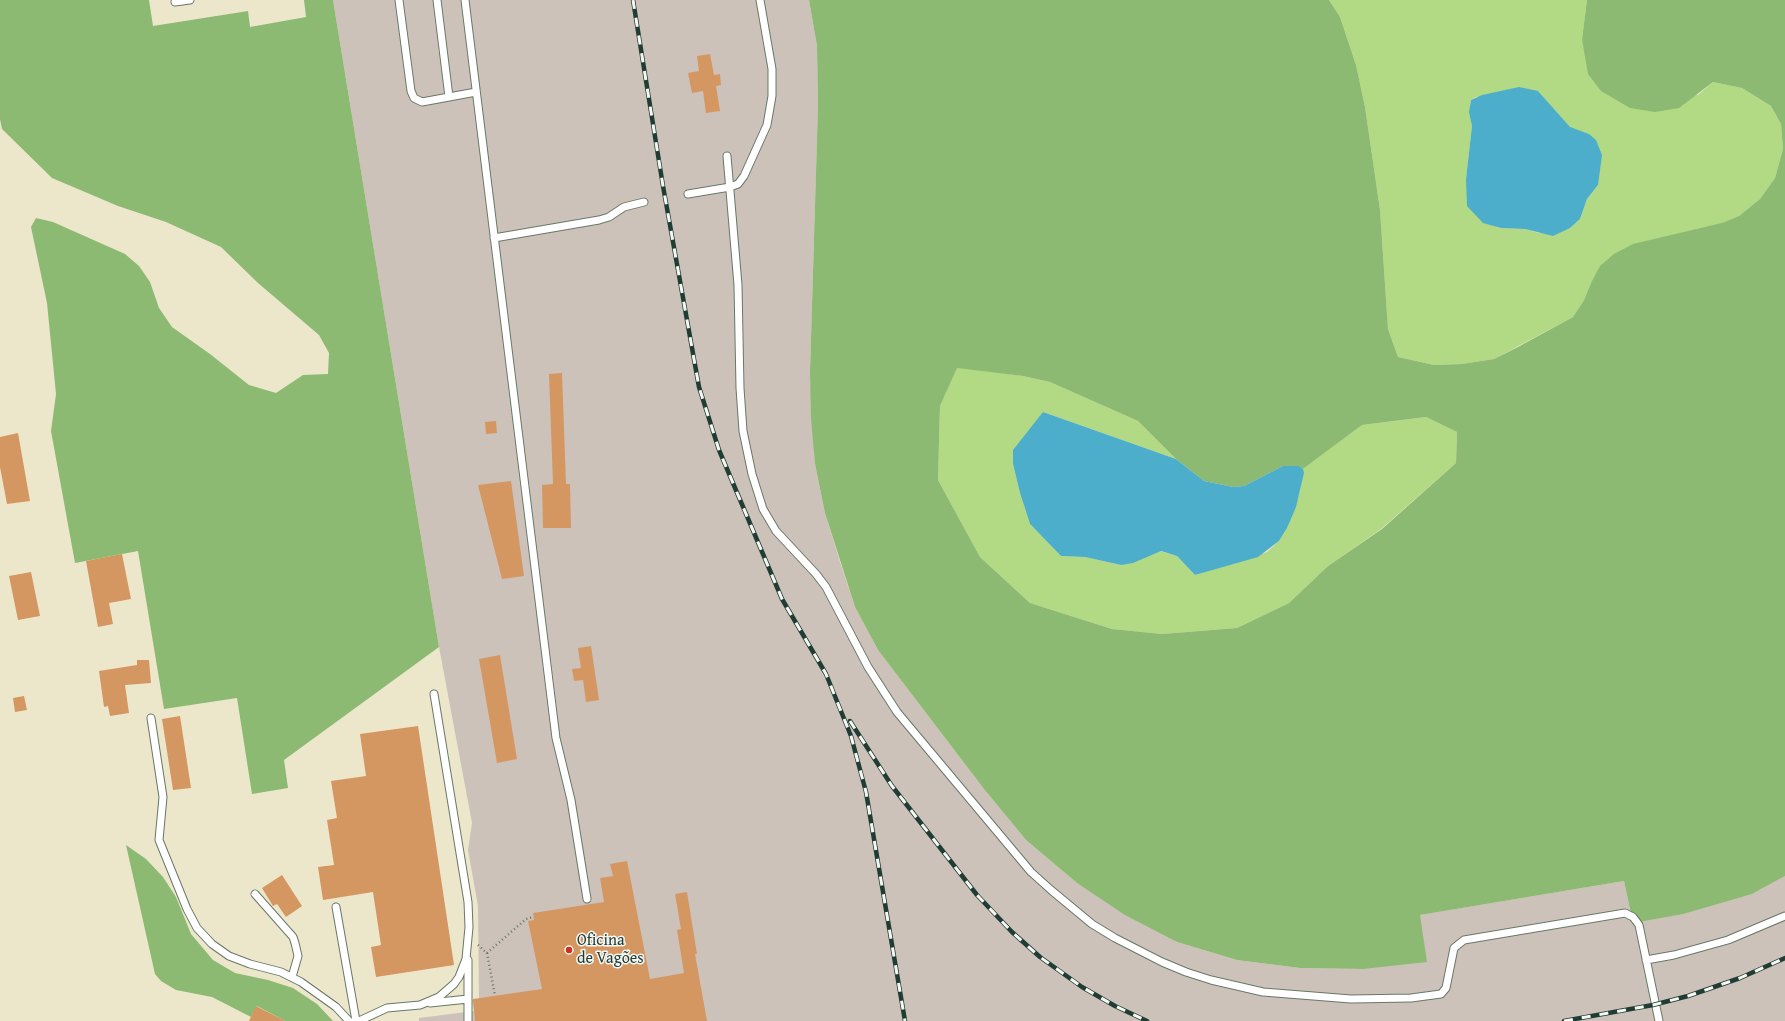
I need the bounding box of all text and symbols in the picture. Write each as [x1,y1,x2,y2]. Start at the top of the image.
place label: Oficina de Vagões [577,931,644,969]
marker: Oficina de Vagões [564,945,574,955]

